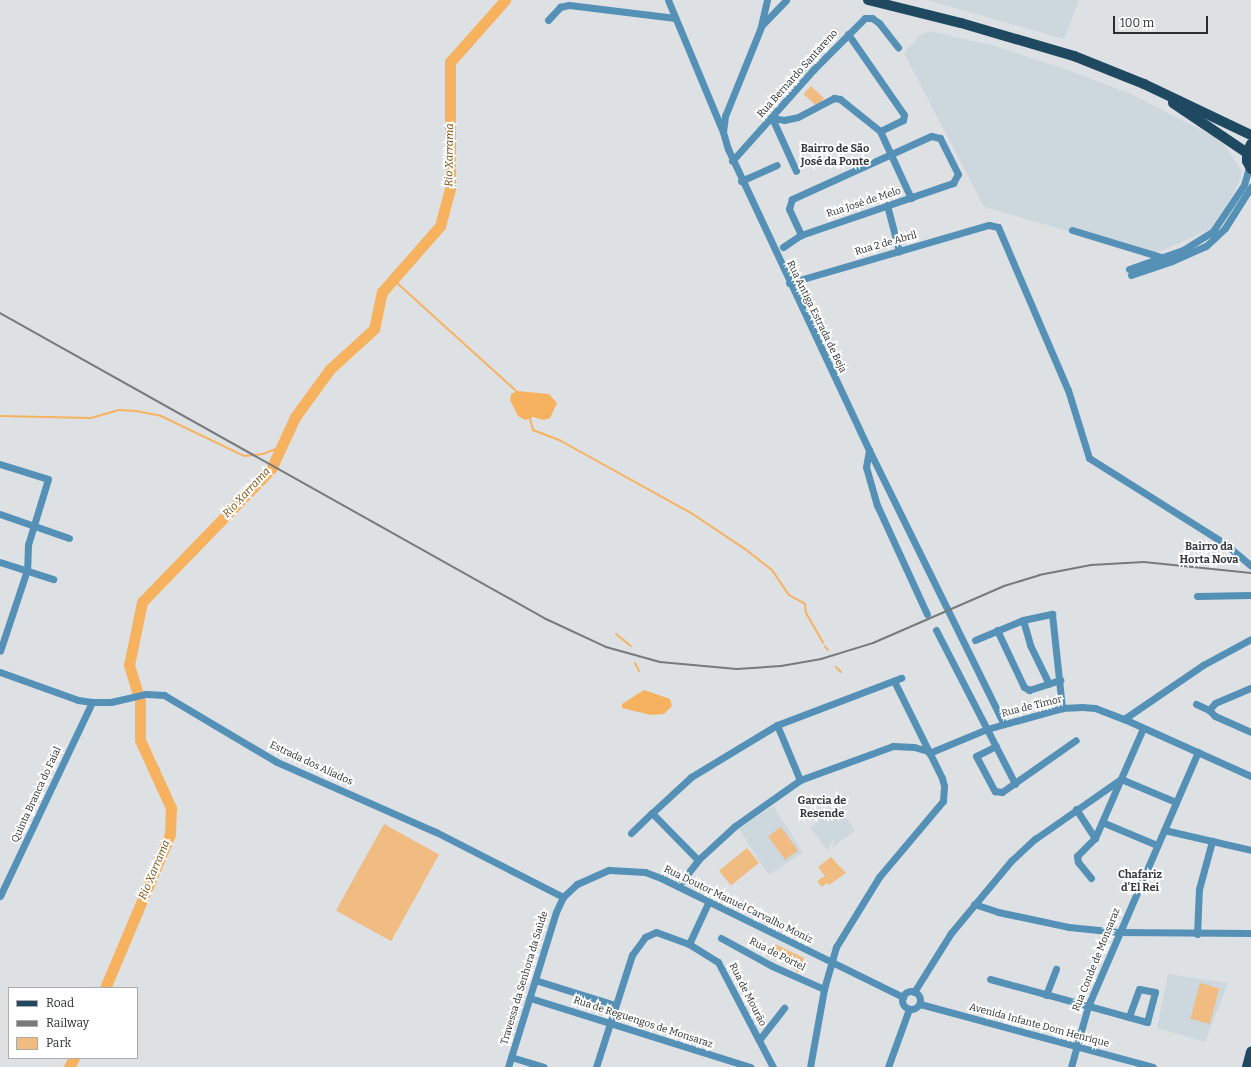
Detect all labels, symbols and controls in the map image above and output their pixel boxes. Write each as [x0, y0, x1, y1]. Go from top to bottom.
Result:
scale bar [1115, 8, 1210, 34]
text: 100 m [1120, 16, 1154, 30]
street label: Rua Bernardo Santareno [755, 28, 841, 120]
water label: Rio Xarrama [443, 123, 457, 187]
district label: Bairro de São José da Ponte [801, 143, 869, 169]
street label: Rua José de Melo [825, 185, 903, 221]
street label: Rua 2 de Abril [854, 229, 918, 259]
street label: Rua Antiga Estrada de Beja [784, 259, 848, 375]
water label: Rio Xarrama [221, 465, 273, 521]
district label: Bairro da Horta Nova [1179, 541, 1239, 567]
street label: Rua de Timor [1001, 694, 1063, 720]
street label: Estrada dos Aliados [268, 739, 354, 789]
street label: Quinta Branca do Faial [10, 745, 64, 845]
district label: Garcia de Resende [798, 795, 846, 821]
water label: Rio Xarrama [137, 838, 173, 902]
street label: Rua Doutor Manuel Carvalho Moniz [662, 864, 814, 946]
district label: Chafariz d'El Rei [1118, 869, 1162, 895]
street label: Rua Conde de Monsaraz [1071, 906, 1123, 1014]
street label: Travessa da Senhora da Saúde [499, 910, 551, 1046]
street label: Rua de Portel [747, 936, 807, 974]
street label: Rua de Mourão [726, 961, 768, 1029]
legend [8, 987, 138, 1059]
street label: Rua de Reguengos de Monsaraz [572, 995, 714, 1051]
text: Road [46, 996, 74, 1010]
street label: Avenida Infante Dom Henrique [968, 1002, 1110, 1050]
text: Railway [46, 1016, 89, 1030]
text: Park [46, 1036, 71, 1050]

